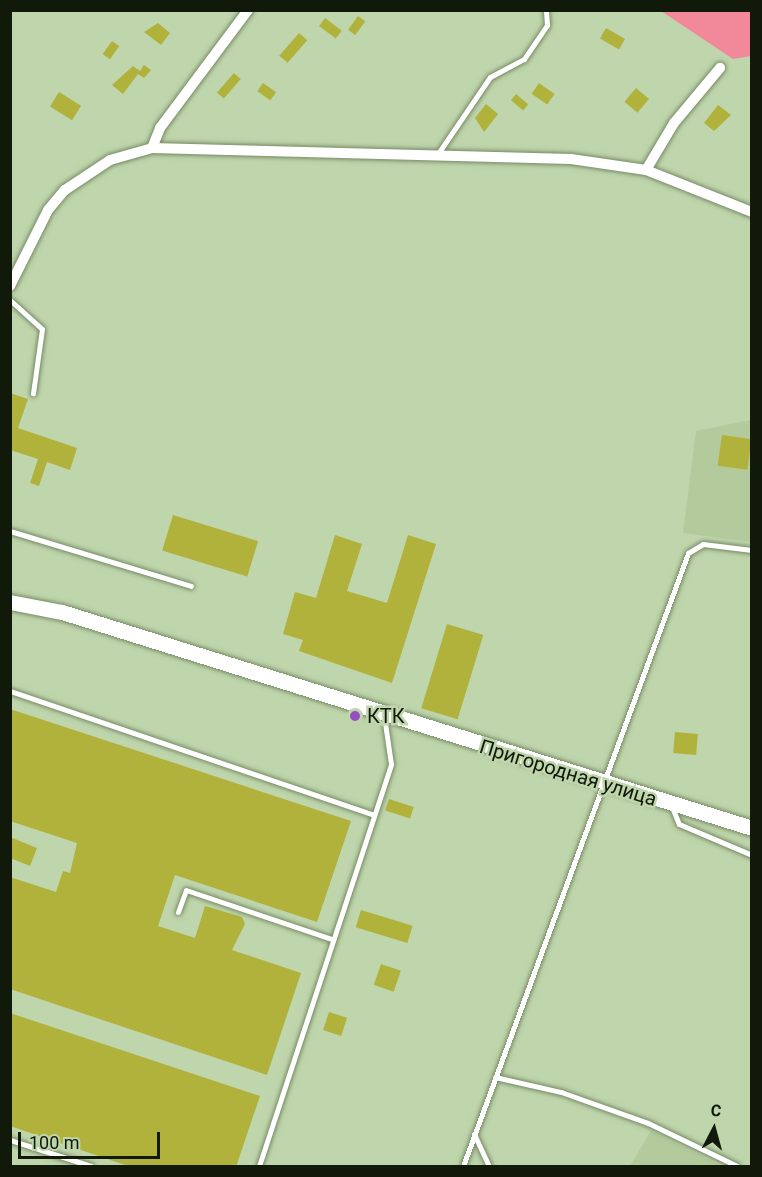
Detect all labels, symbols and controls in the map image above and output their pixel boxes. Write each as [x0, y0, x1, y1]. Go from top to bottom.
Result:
place label: КТК [367, 704, 405, 728]
marker: КТК [348, 709, 362, 723]
street label: Пригородная улица [477, 735, 659, 811]
north arrow [684, 1099, 744, 1159]
text: С [710, 1101, 722, 1121]
scale bar [21, 1120, 164, 1158]
text: 100 m [29, 1132, 80, 1153]

